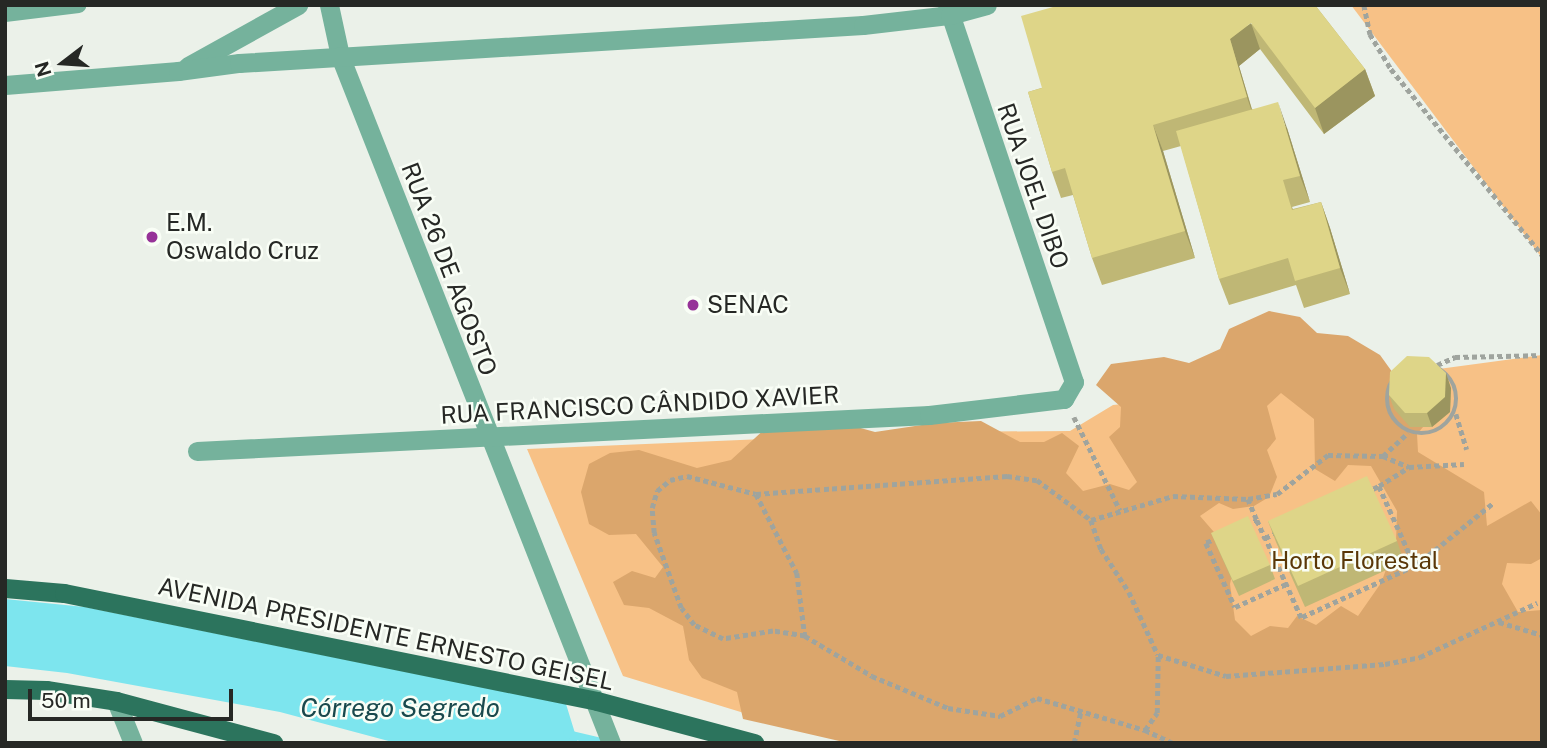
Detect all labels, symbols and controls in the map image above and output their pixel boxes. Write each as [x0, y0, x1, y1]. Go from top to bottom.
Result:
north arrow [28, 28, 98, 98]
text: N [30, 59, 56, 79]
street label: RUA JOEL DIBO [991, 99, 1075, 273]
street label: RUA 26 DE AGOSTO [395, 158, 503, 380]
place label: E.M. Oswaldo Cruz [166, 209, 319, 265]
marker: E.M. Oswaldo Cruz [144, 229, 160, 245]
place label: SENAC [707, 291, 789, 319]
marker: SENAC [685, 297, 701, 313]
street label: RUA FRANCISCO CÂNDIDO XAVIER [440, 380, 840, 430]
park label: Horto Florestal [1271, 547, 1439, 575]
street label: AVENIDA PRESIDENTE ERNESTO GEISEL [156, 572, 616, 696]
scale bar [32, 674, 236, 718]
text: 50 m [41, 688, 91, 713]
water label: Córrego Segredo [300, 692, 500, 724]

